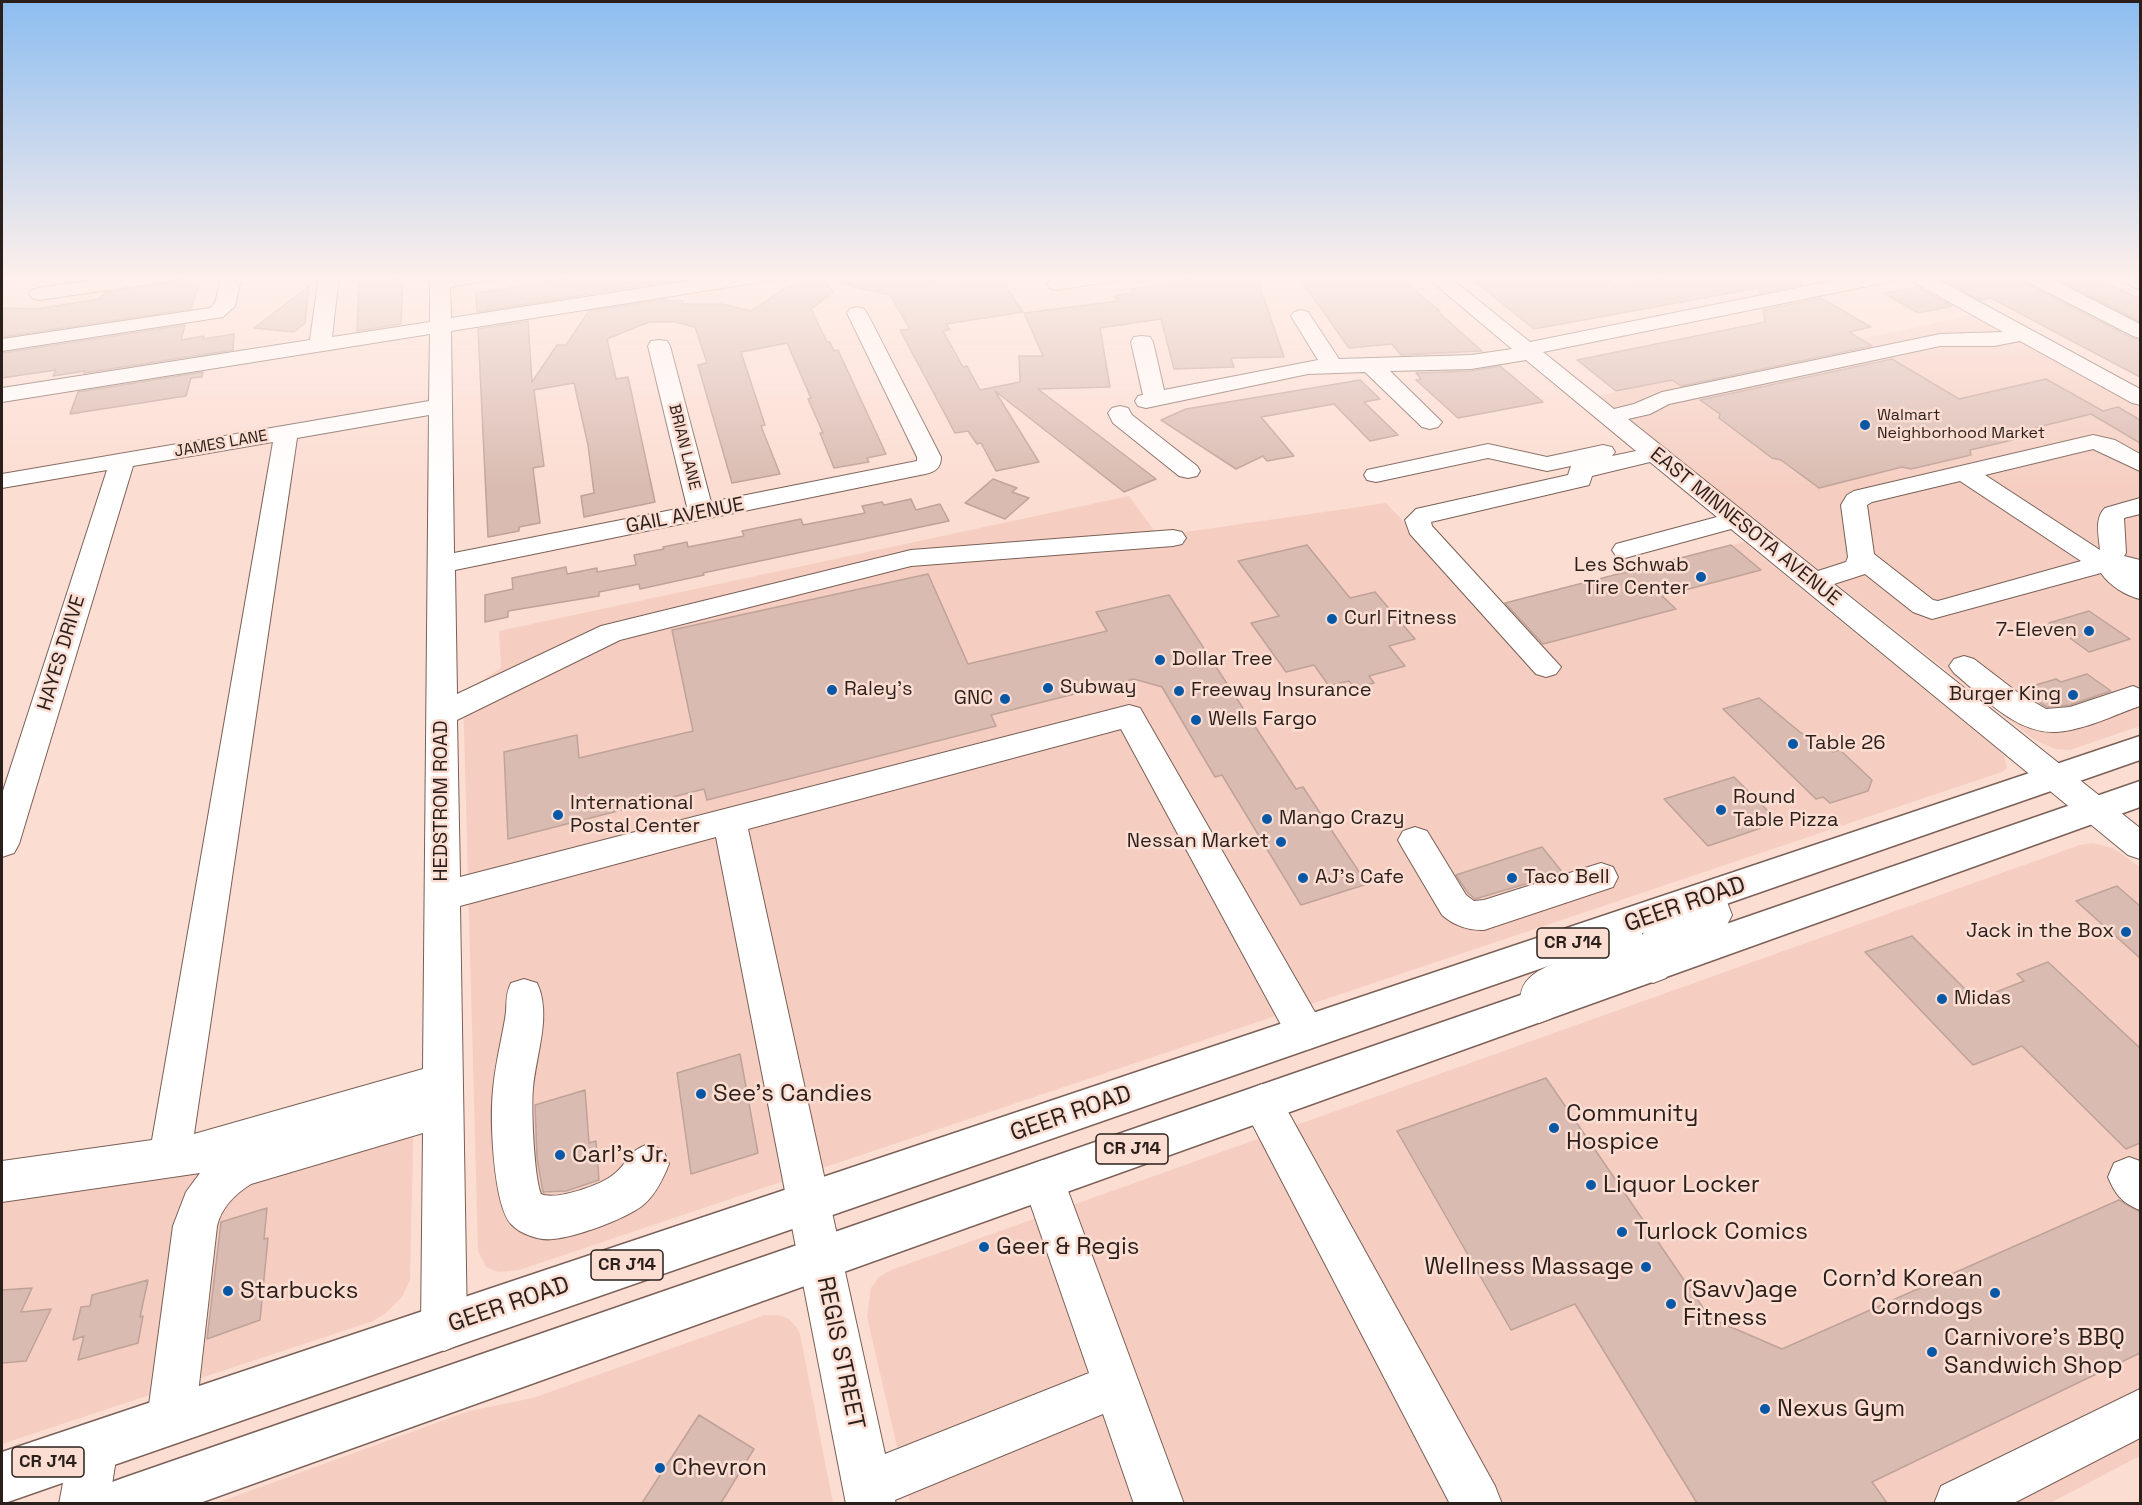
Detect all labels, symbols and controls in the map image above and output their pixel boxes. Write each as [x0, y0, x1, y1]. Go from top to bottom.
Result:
street label: BRIAN LANE [664, 402, 704, 492]
place label: Walmart Neighborhood Market [1877, 406, 2045, 444]
marker: Walmart Neighborhood Market [1858, 418, 1872, 432]
street label: JAMES LANE [173, 426, 269, 462]
street label: EAST MINNESOTA AVENUE [1645, 443, 1845, 611]
street label: GAIL AVENUE [624, 493, 746, 539]
place label: Les Schwab Tire Center [1574, 554, 1689, 601]
marker: Les Schwab Tire Center [1694, 570, 1708, 584]
street label: HAYES DRIVE [33, 592, 91, 714]
place label: Curl Fitness [1344, 607, 1457, 631]
marker: Curl Fitness [1325, 612, 1339, 626]
place label: 7-Eleven [1996, 619, 2077, 643]
marker: 7-Eleven [2082, 624, 2096, 638]
place label: Dollar Tree [1172, 648, 1273, 672]
marker: Dollar Tree [1153, 653, 1167, 667]
place label: Subway [1060, 676, 1137, 700]
place label: Raley's [844, 678, 913, 702]
place label: Freeway Insurance [1191, 679, 1372, 703]
marker: Subway [1041, 681, 1055, 695]
marker: Raley's [825, 683, 839, 697]
place label: Burger King [1949, 683, 2061, 707]
marker: Freeway Insurance [1172, 684, 1186, 698]
place label: GNC [954, 687, 993, 711]
marker: Burger King [2066, 688, 2080, 702]
marker: GNC [998, 692, 1012, 706]
place label: Wells Fargo [1208, 708, 1317, 732]
marker: Wells Fargo [1189, 713, 1203, 727]
street label: HEDSTROM ROAD [430, 720, 454, 882]
place label: Table 26 [1805, 732, 1886, 756]
marker: Table 26 [1786, 737, 1800, 751]
place label: Round Table Pizza [1733, 786, 1838, 833]
place label: International Postal Center [570, 792, 700, 839]
marker: Round Table Pizza [1714, 803, 1728, 817]
place label: Mango Crazy [1279, 807, 1405, 831]
marker: International Postal Center [551, 808, 565, 822]
marker: Mango Crazy [1260, 812, 1274, 826]
place label: Nessan Market [1127, 830, 1269, 854]
marker: Nessan Market [1274, 835, 1288, 849]
place label: AJ's Cafe [1315, 866, 1404, 890]
place label: Taco Bell [1524, 866, 1610, 890]
marker: AJ's Cafe [1296, 871, 1310, 885]
marker: Taco Bell [1505, 871, 1519, 885]
street label: GEER ROAD [1621, 871, 1749, 939]
place label: Jack in the Box [1966, 920, 2114, 944]
marker: Jack in the Box [2119, 925, 2133, 939]
road number: CR J14 [1537, 928, 1609, 958]
place label: Midas [1954, 987, 2011, 1011]
marker: Midas [1935, 992, 1949, 1006]
place label: See's Candies [713, 1080, 872, 1108]
street label: GEER ROAD [1007, 1080, 1135, 1148]
marker: See's Candies [694, 1087, 708, 1101]
place label: Community Hospice [1566, 1100, 1698, 1156]
marker: Community Hospice [1547, 1121, 1561, 1135]
road number: CR J14 [1096, 1134, 1168, 1164]
place label: Carl's Jr. [572, 1141, 668, 1169]
marker: Carl's Jr. [553, 1148, 567, 1162]
place label: Liquor Locker [1603, 1171, 1760, 1199]
marker: Liquor Locker [1584, 1178, 1598, 1192]
place label: Turlock Comics [1634, 1218, 1808, 1246]
marker: Turlock Comics [1615, 1225, 1629, 1239]
place label: Geer & Regis [996, 1233, 1139, 1261]
marker: Geer & Regis [977, 1240, 991, 1254]
road number: CR J14 [591, 1250, 663, 1280]
place label: Wellness Massage [1424, 1253, 1634, 1281]
marker: Wellness Massage [1639, 1260, 1653, 1274]
place label: Corn'd Korean Corndogs [1823, 1265, 1983, 1321]
street label: GEER ROAD [445, 1271, 573, 1339]
street label: REGIS STREET [810, 1274, 870, 1432]
place label: (Savv)age Fitness [1683, 1276, 1798, 1332]
place label: Starbucks [240, 1277, 358, 1305]
marker: Starbucks [221, 1284, 235, 1298]
marker: Corn'd Korean Corndogs [1988, 1286, 2002, 1300]
marker: (Savv)age Fitness [1664, 1297, 1678, 1311]
place label: Carnivore's BBQ Sandwich Shop [1944, 1324, 2125, 1380]
marker: Carnivore's BBQ Sandwich Shop [1925, 1345, 1939, 1359]
place label: Nexus Gym [1777, 1395, 1905, 1423]
marker: Nexus Gym [1758, 1402, 1772, 1416]
road number: CR J14 [12, 1447, 84, 1477]
place label: Chevron [672, 1454, 767, 1482]
marker: Chevron [653, 1461, 667, 1475]

